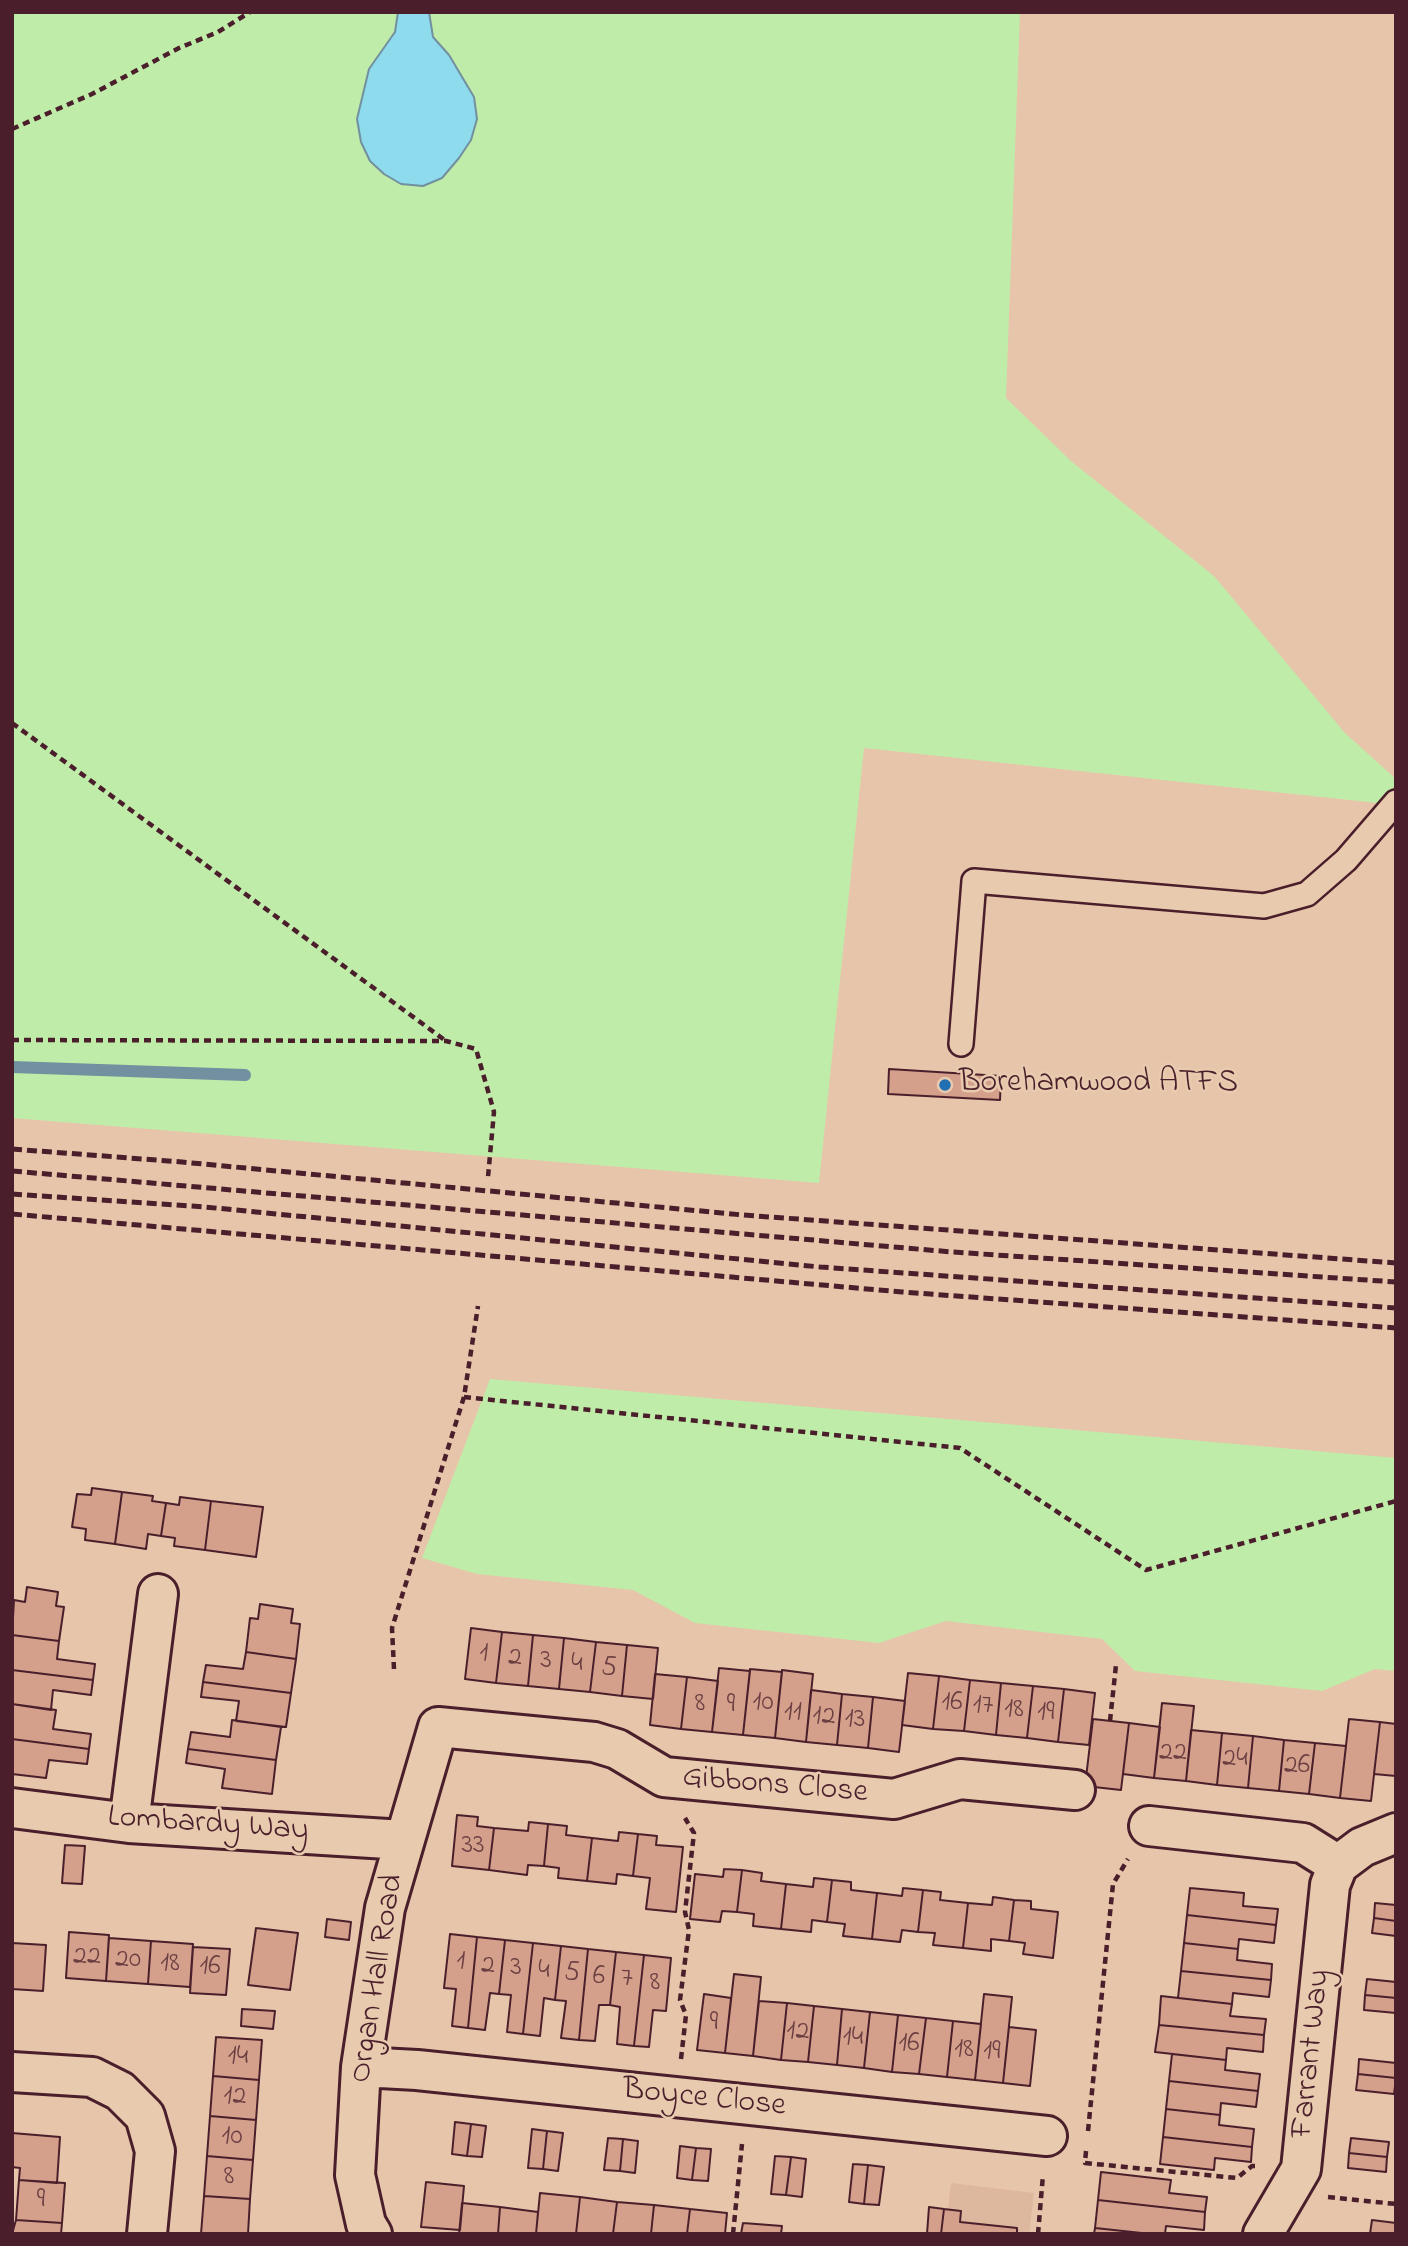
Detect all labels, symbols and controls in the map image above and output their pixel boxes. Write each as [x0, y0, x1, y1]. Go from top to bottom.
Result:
place label: Borehamwood ATFS [959, 1066, 1238, 1104]
marker: Borehamwood ATFS [937, 1077, 953, 1093]
house number: 1 [480, 1638, 488, 1672]
house number: 2 [508, 1642, 522, 1676]
house number: 3 [540, 1645, 552, 1679]
house number: 4 [571, 1648, 583, 1682]
house number: 5 [601, 1652, 617, 1686]
house number: 10 [753, 1687, 773, 1721]
house number: 16 [941, 1687, 963, 1721]
house number: 8 [695, 1688, 705, 1722]
house number: 9 [727, 1689, 735, 1723]
house number: 17 [973, 1690, 993, 1724]
house number: 18 [1004, 1694, 1024, 1728]
house number: 11 [784, 1697, 802, 1731]
house number: 19 [1037, 1697, 1055, 1731]
house number: 12 [813, 1701, 835, 1735]
house number: 13 [845, 1704, 865, 1738]
house number: 22 [1159, 1737, 1187, 1771]
house number: 24 [1222, 1743, 1248, 1777]
house number: 26 [1284, 1750, 1310, 1784]
street label: Gibbons Close [681, 1760, 869, 1814]
street label: Lombardy Way [106, 1800, 310, 1852]
house number: 33 [461, 1830, 485, 1864]
street label: Organ Hall Road [344, 1872, 414, 2086]
house number: 22 [73, 1941, 101, 1975]
house number: 20 [115, 1944, 141, 1978]
house number: 1 [457, 1946, 465, 1980]
house number: 18 [160, 1948, 180, 1982]
house number: 2 [481, 1950, 495, 1984]
house number: 16 [199, 1951, 221, 1985]
house number: 3 [510, 1952, 522, 1986]
house number: 4 [538, 1955, 550, 1989]
house number: 5 [564, 1957, 580, 1991]
house number: 6 [593, 1961, 605, 1995]
house number: 7 [621, 1963, 633, 1997]
house number: 8 [650, 1967, 660, 2001]
street label: Farrant Way [1285, 1968, 1341, 2140]
house number: 9 [710, 2007, 718, 2041]
house number: 12 [787, 2016, 809, 2050]
house number: 14 [843, 2022, 863, 2056]
house number: 16 [898, 2028, 920, 2062]
house number: 18 [954, 2034, 974, 2068]
house number: 19 [983, 2036, 1001, 2070]
house number: 14 [228, 2041, 248, 2075]
street label: Boyce Close [621, 2072, 787, 2128]
house number: 12 [224, 2081, 246, 2115]
house number: 10 [222, 2121, 242, 2155]
house number: 8 [224, 2161, 234, 2195]
house number: 9 [37, 2184, 45, 2218]

